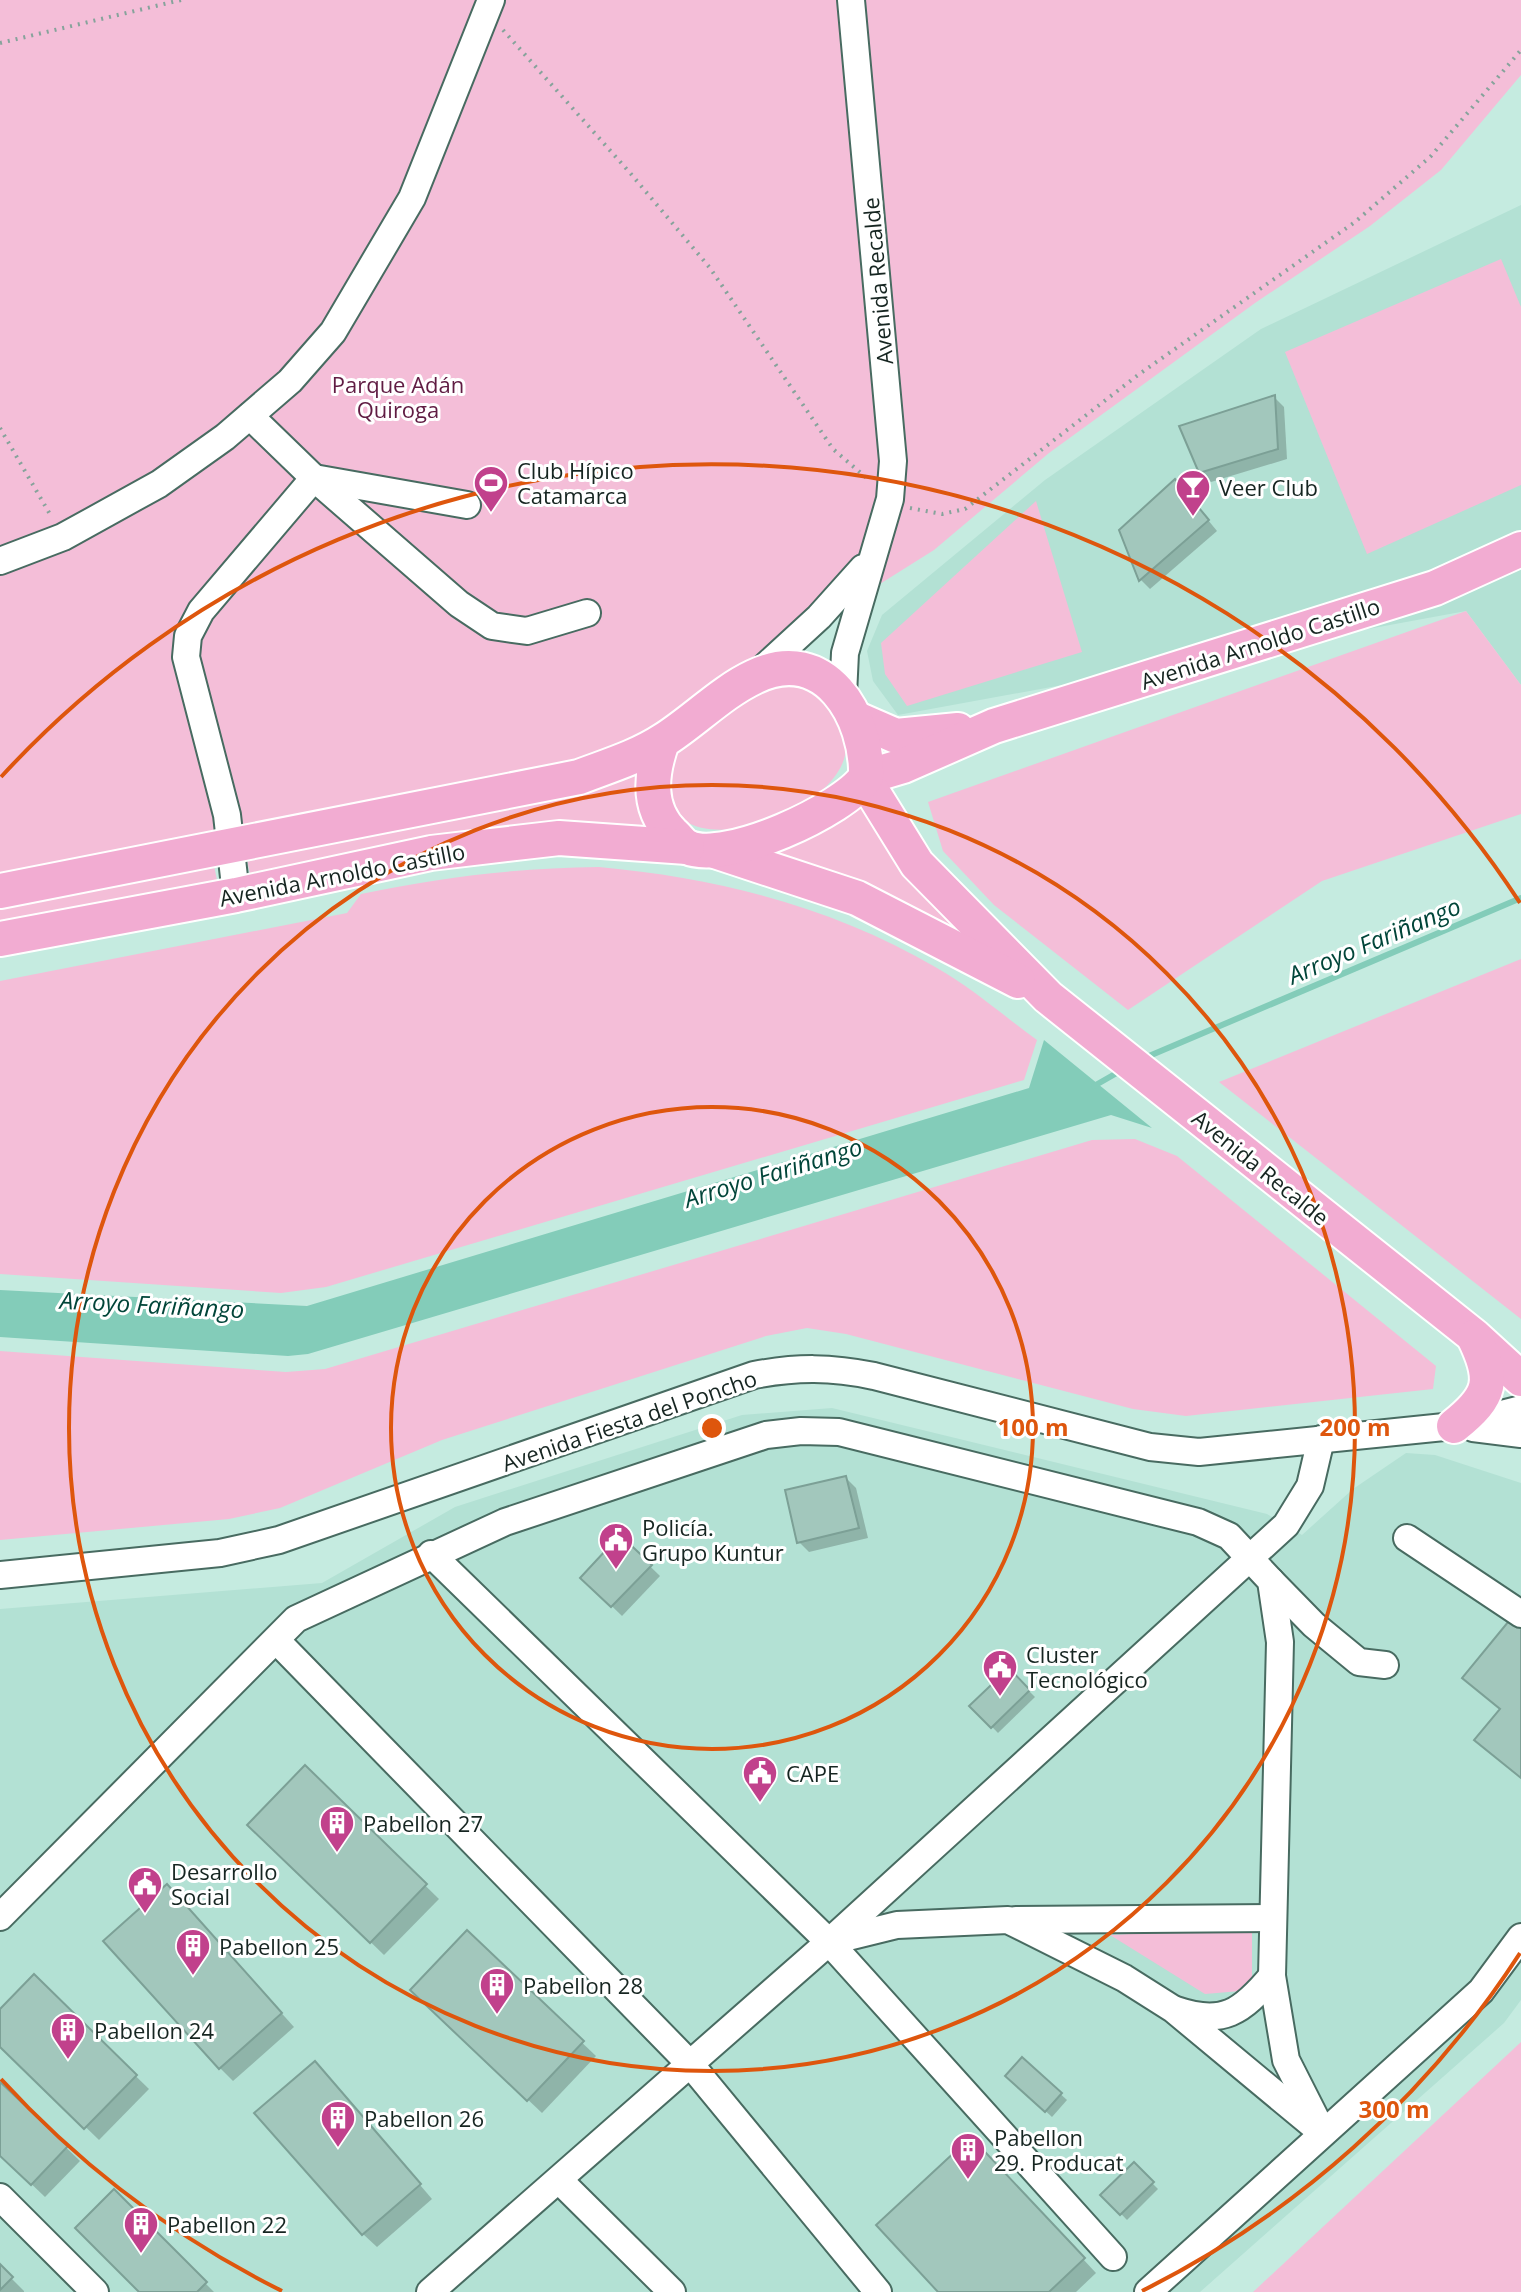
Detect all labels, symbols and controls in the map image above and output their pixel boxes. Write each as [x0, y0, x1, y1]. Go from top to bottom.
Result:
street label: Avenida Recalde [855, 196, 899, 366]
park label: Parque Adán Quiroga [332, 369, 464, 424]
place label: Club Hípico Catamarca [517, 455, 634, 510]
sports icon: Club Hípico Catamarca [472, 464, 510, 514]
bar icon: Veer Club [1174, 468, 1212, 518]
place label: Veer Club [1219, 472, 1318, 502]
street label: Avenida Arnoldo Castillo [1137, 590, 1383, 696]
street label: Avenida Arnoldo Castillo [217, 835, 467, 913]
water label: Arroyo Fariñango [1281, 889, 1465, 992]
street label: Avenida Recalde [1186, 1103, 1336, 1231]
water label: Arroyo Fariñango [678, 1129, 866, 1215]
water label: Arroyo Fariñango [57, 1283, 245, 1325]
street label: Avenida Fiesta del Poncho [498, 1362, 760, 1478]
text: 100 m [998, 1410, 1068, 1443]
text: 200 m [1320, 1410, 1390, 1443]
centre of rings [698, 1414, 726, 1442]
place label: Policía. Grupo Kuntur [642, 1512, 784, 1567]
public building icon: Policía. Grupo Kuntur [597, 1521, 635, 1571]
place label: Cluster Tecnológico [1026, 1639, 1148, 1694]
public building icon: Cluster Tecnológico [981, 1648, 1019, 1698]
public building icon: CAPE [741, 1754, 779, 1804]
place label: CAPE [786, 1758, 839, 1788]
building icon: Pabellon 27 [318, 1804, 356, 1854]
place label: Pabellon 27 [363, 1808, 483, 1838]
place label: Desarrollo Social [171, 1856, 278, 1911]
public building icon: Desarrollo Social [126, 1865, 164, 1915]
building icon: Pabellon 25 [174, 1927, 212, 1977]
place label: Pabellon 25 [219, 1931, 339, 1961]
building icon: Pabellon 28 [478, 1966, 516, 2016]
place label: Pabellon 28 [523, 1970, 643, 2000]
building icon: Pabellon 24 [49, 2011, 87, 2061]
place label: Pabellon 24 [94, 2015, 214, 2045]
text: 300 m [1359, 2092, 1429, 2125]
building icon: Pabellon 26 [319, 2099, 357, 2149]
place label: Pabellon 26 [364, 2103, 484, 2133]
place label: Pabellon 29. Producat [994, 2122, 1124, 2177]
building icon: Pabellon 29. Producat [949, 2131, 987, 2181]
building icon: Pabellon 22 [122, 2205, 160, 2255]
place label: Pabellon 22 [167, 2209, 287, 2239]

